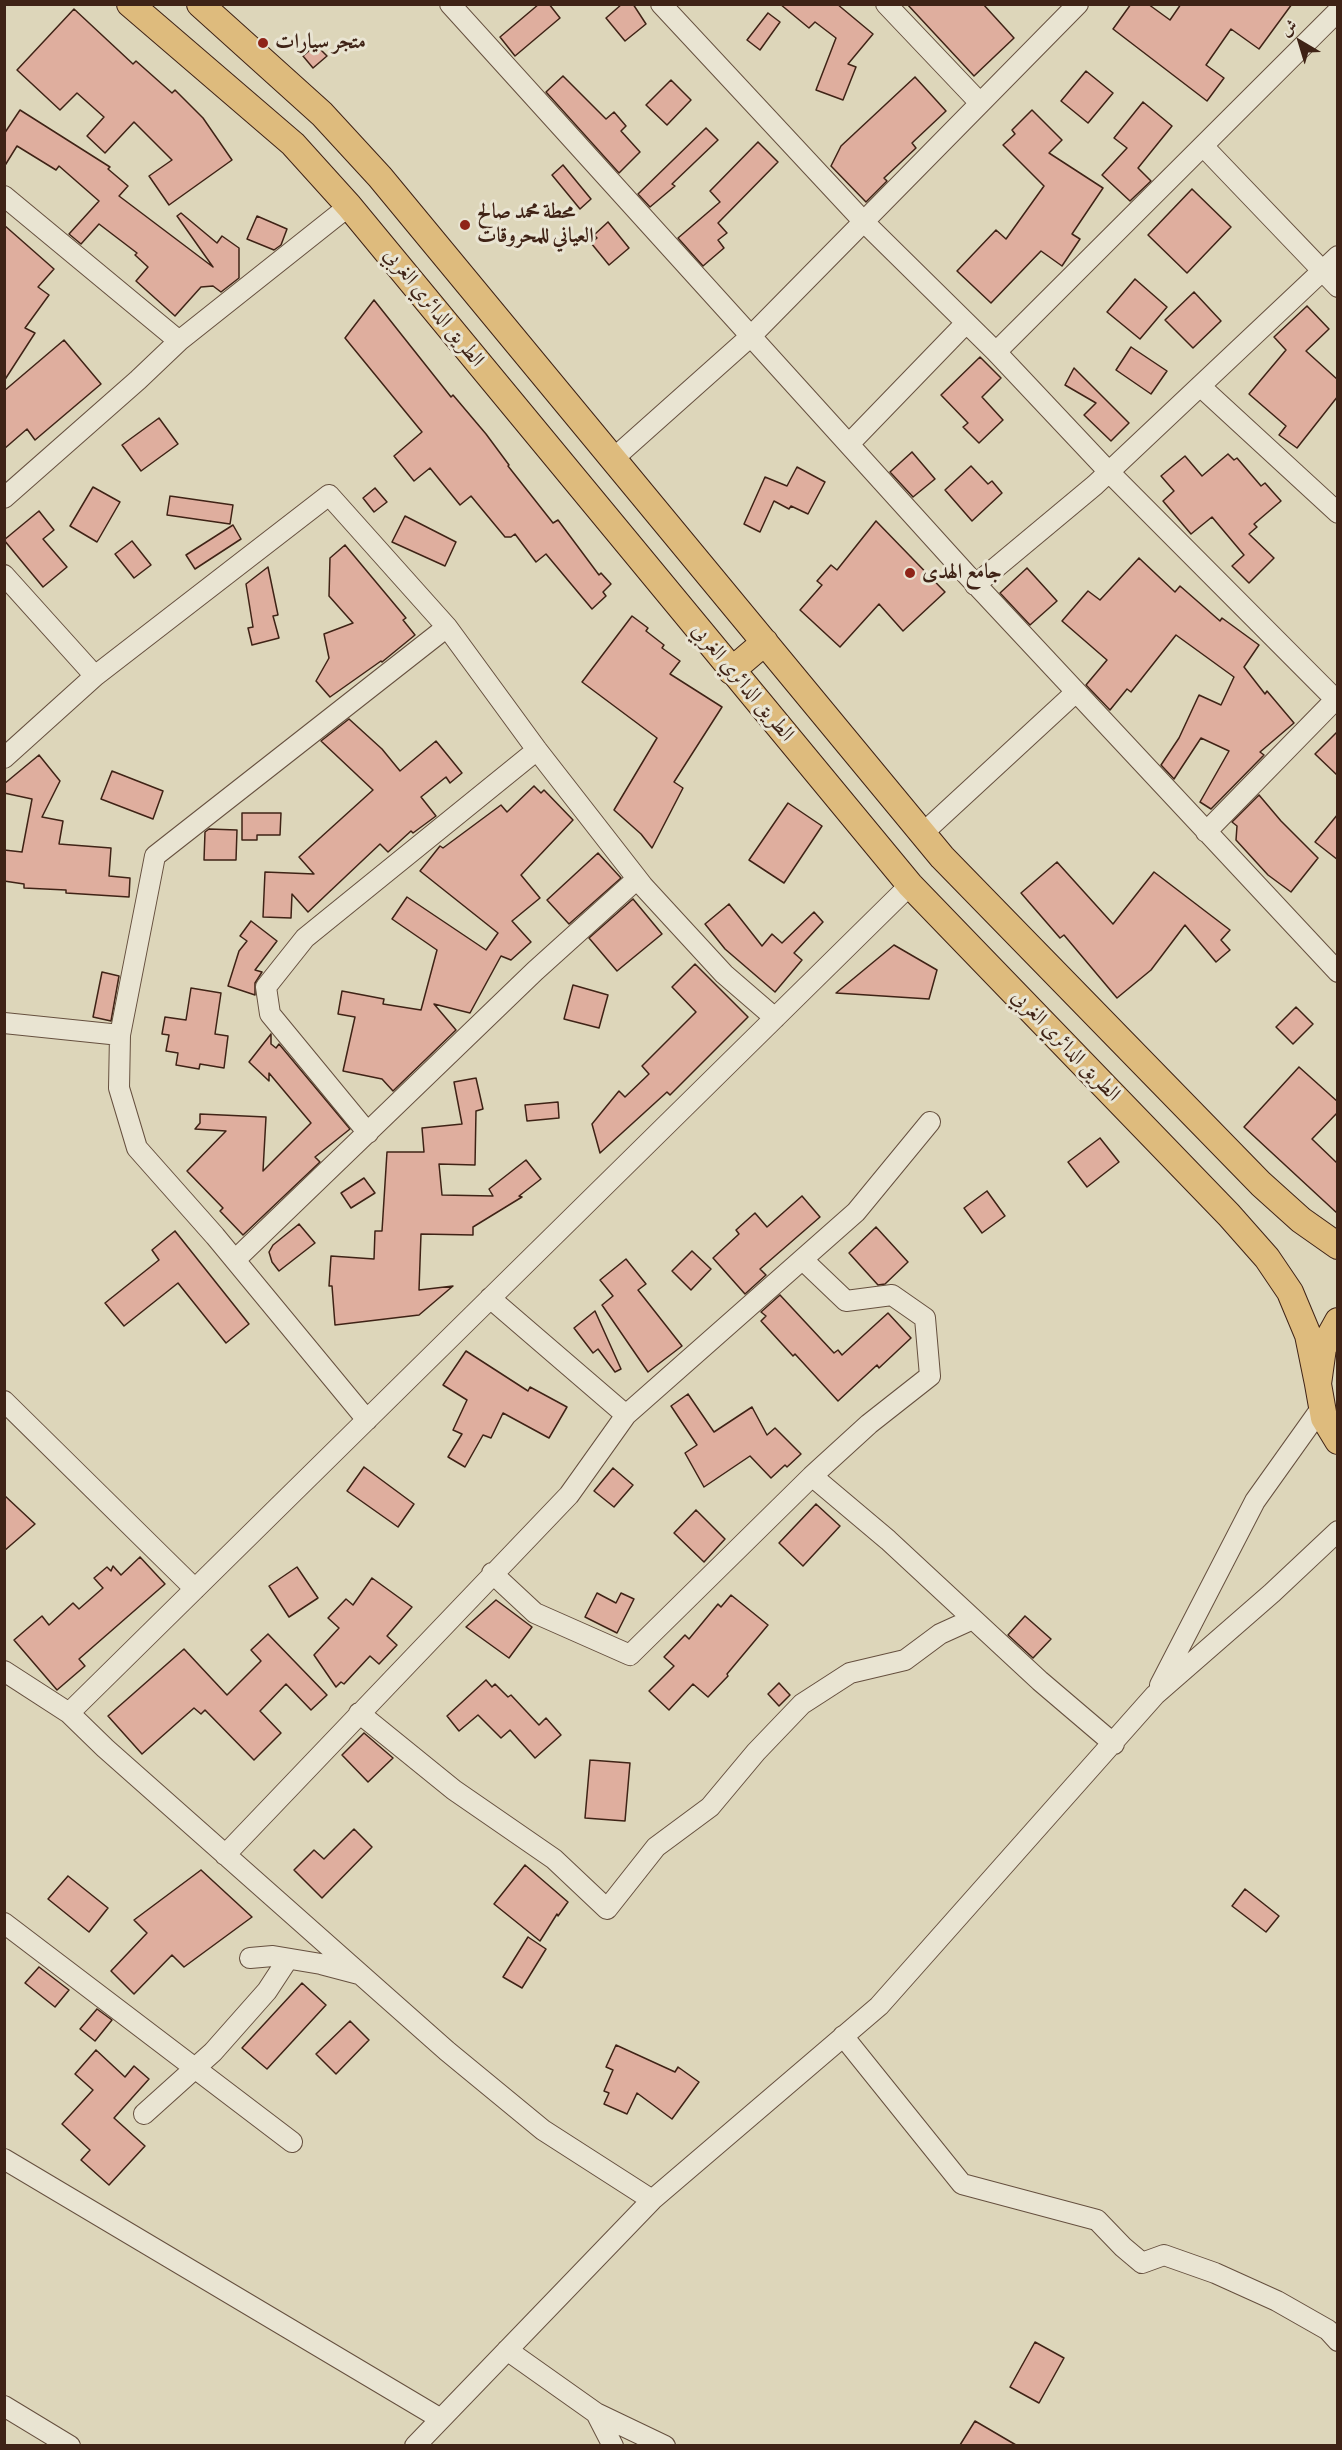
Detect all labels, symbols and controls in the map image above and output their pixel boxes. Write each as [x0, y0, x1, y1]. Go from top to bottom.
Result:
north arrow [1270, 12, 1330, 72]
text: ش [1277, 15, 1301, 41]
place label: متجر سيارات [275, 30, 366, 56]
marker: متجر سيارات [256, 36, 270, 50]
place label: محطة محمد صالح العياني للمحروقات [477, 200, 594, 250]
marker: محطة محمد صالح العياني للمحروقات [458, 218, 472, 232]
street label: الطريق الدائري الغربي [377, 243, 489, 373]
place label: جامع الهدى [922, 560, 1002, 586]
marker: جامع الهدى [903, 566, 917, 580]
street label: الطريق الدائري الغربي [685, 619, 799, 747]
street label: الطريق الدائري الغربي [1005, 985, 1125, 1107]

